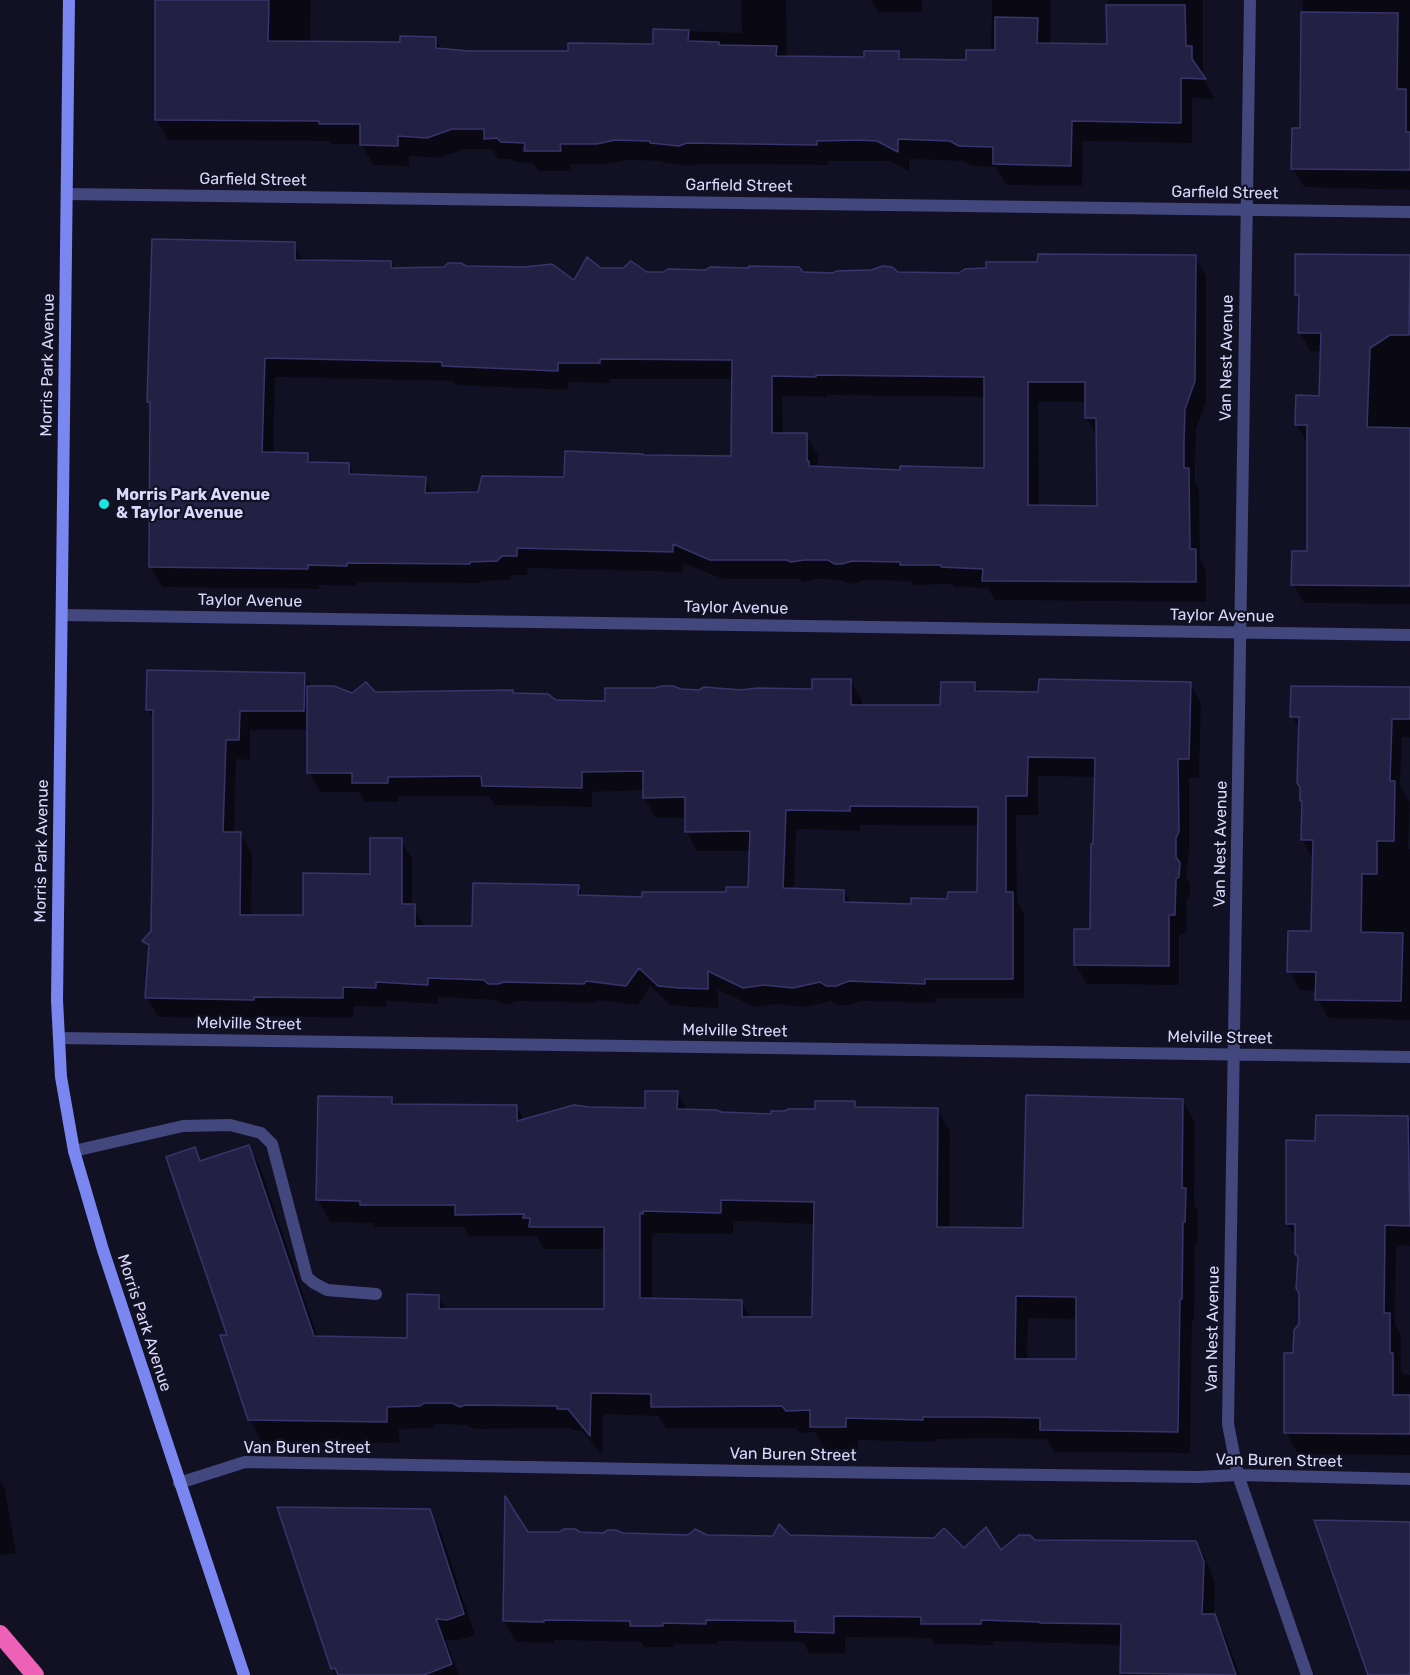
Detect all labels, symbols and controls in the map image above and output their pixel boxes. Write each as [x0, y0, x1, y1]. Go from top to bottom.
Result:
street label: Garfield Street [199, 169, 307, 191]
street label: Garfield Street [685, 175, 793, 197]
street label: Garfield Street [1171, 182, 1279, 204]
street label: Morris Park Avenue [37, 293, 59, 437]
street label: Van Nest Avenue [1216, 295, 1238, 421]
place label: Morris Park Avenue & Taylor Avenue [116, 485, 270, 523]
marker: Morris Park Avenue & Taylor Avenue [97, 497, 111, 511]
street label: Taylor Avenue [198, 590, 302, 612]
street label: Taylor Avenue [684, 597, 788, 619]
street label: Taylor Avenue [1170, 605, 1274, 627]
street label: Morris Park Avenue [31, 779, 53, 923]
street label: Van Nest Avenue [1210, 781, 1232, 907]
street label: Melville Street [196, 1013, 302, 1035]
street label: Melville Street [682, 1020, 788, 1042]
street label: Melville Street [1167, 1027, 1273, 1049]
street label: Morris Park Avenue [113, 1252, 175, 1394]
street label: Van Nest Avenue [1202, 1266, 1224, 1392]
street label: Van Buren Street [243, 1438, 371, 1458]
street label: Van Buren Street [729, 1444, 857, 1466]
street label: Van Buren Street [1215, 1450, 1343, 1472]

